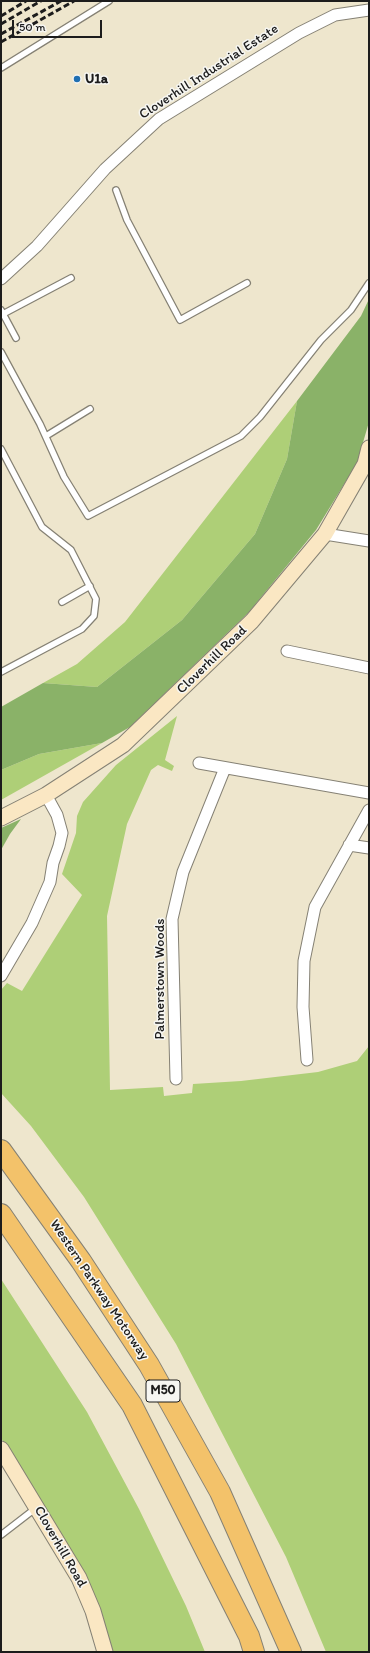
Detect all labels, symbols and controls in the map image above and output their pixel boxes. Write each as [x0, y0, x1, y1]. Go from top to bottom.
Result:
scale bar [14, 12, 104, 38]
text: 50 m [19, 20, 45, 34]
street label: Cloverhill Industrial Estate [136, 21, 282, 123]
place label: U1a [85, 71, 108, 87]
marker: U1a [72, 74, 82, 84]
street label: Cloverhill Road [173, 622, 251, 698]
street label: Palmerstown Woods [152, 918, 168, 1040]
street label: Western Parkway Motorway [46, 1217, 152, 1363]
road number: M50 [146, 1380, 180, 1402]
street label: Cloverhill Road [30, 1503, 90, 1591]

